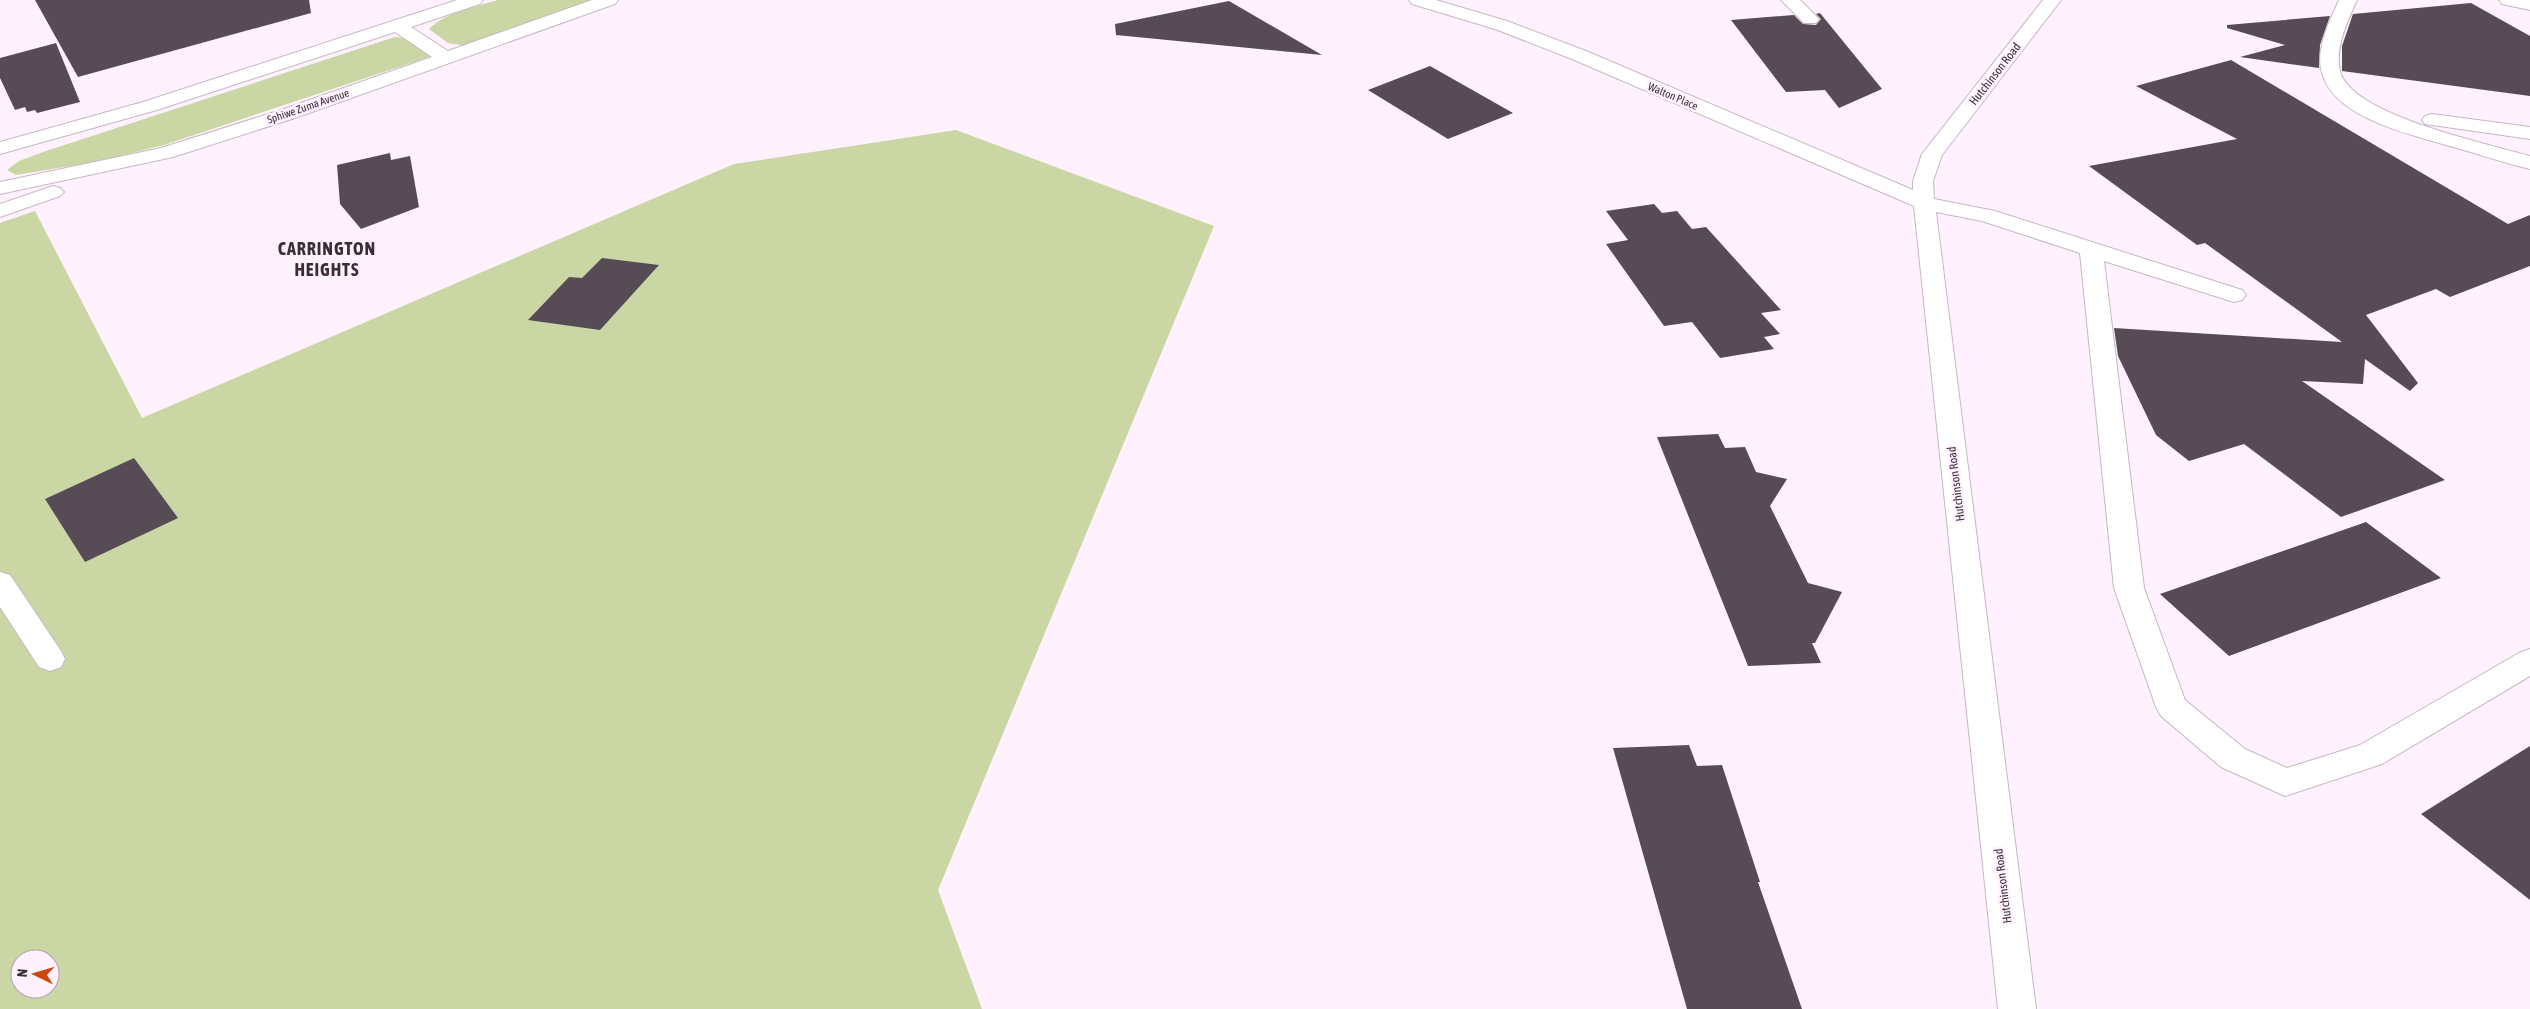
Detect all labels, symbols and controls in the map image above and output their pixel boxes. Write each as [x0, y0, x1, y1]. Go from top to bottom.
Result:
street label: Hutchinson Road [1966, 40, 2024, 108]
street label: Walton Place [1646, 80, 1700, 112]
street label: Sphiwe Zuma Avenue [265, 86, 351, 126]
district label: CARRINGTON HEIGHTS [278, 238, 376, 280]
street label: Hutchinson Road [1944, 446, 1968, 522]
street label: Hutchinson Road [1991, 848, 2015, 924]
north arrow [10, 949, 60, 999]
text: N [14, 968, 30, 978]

